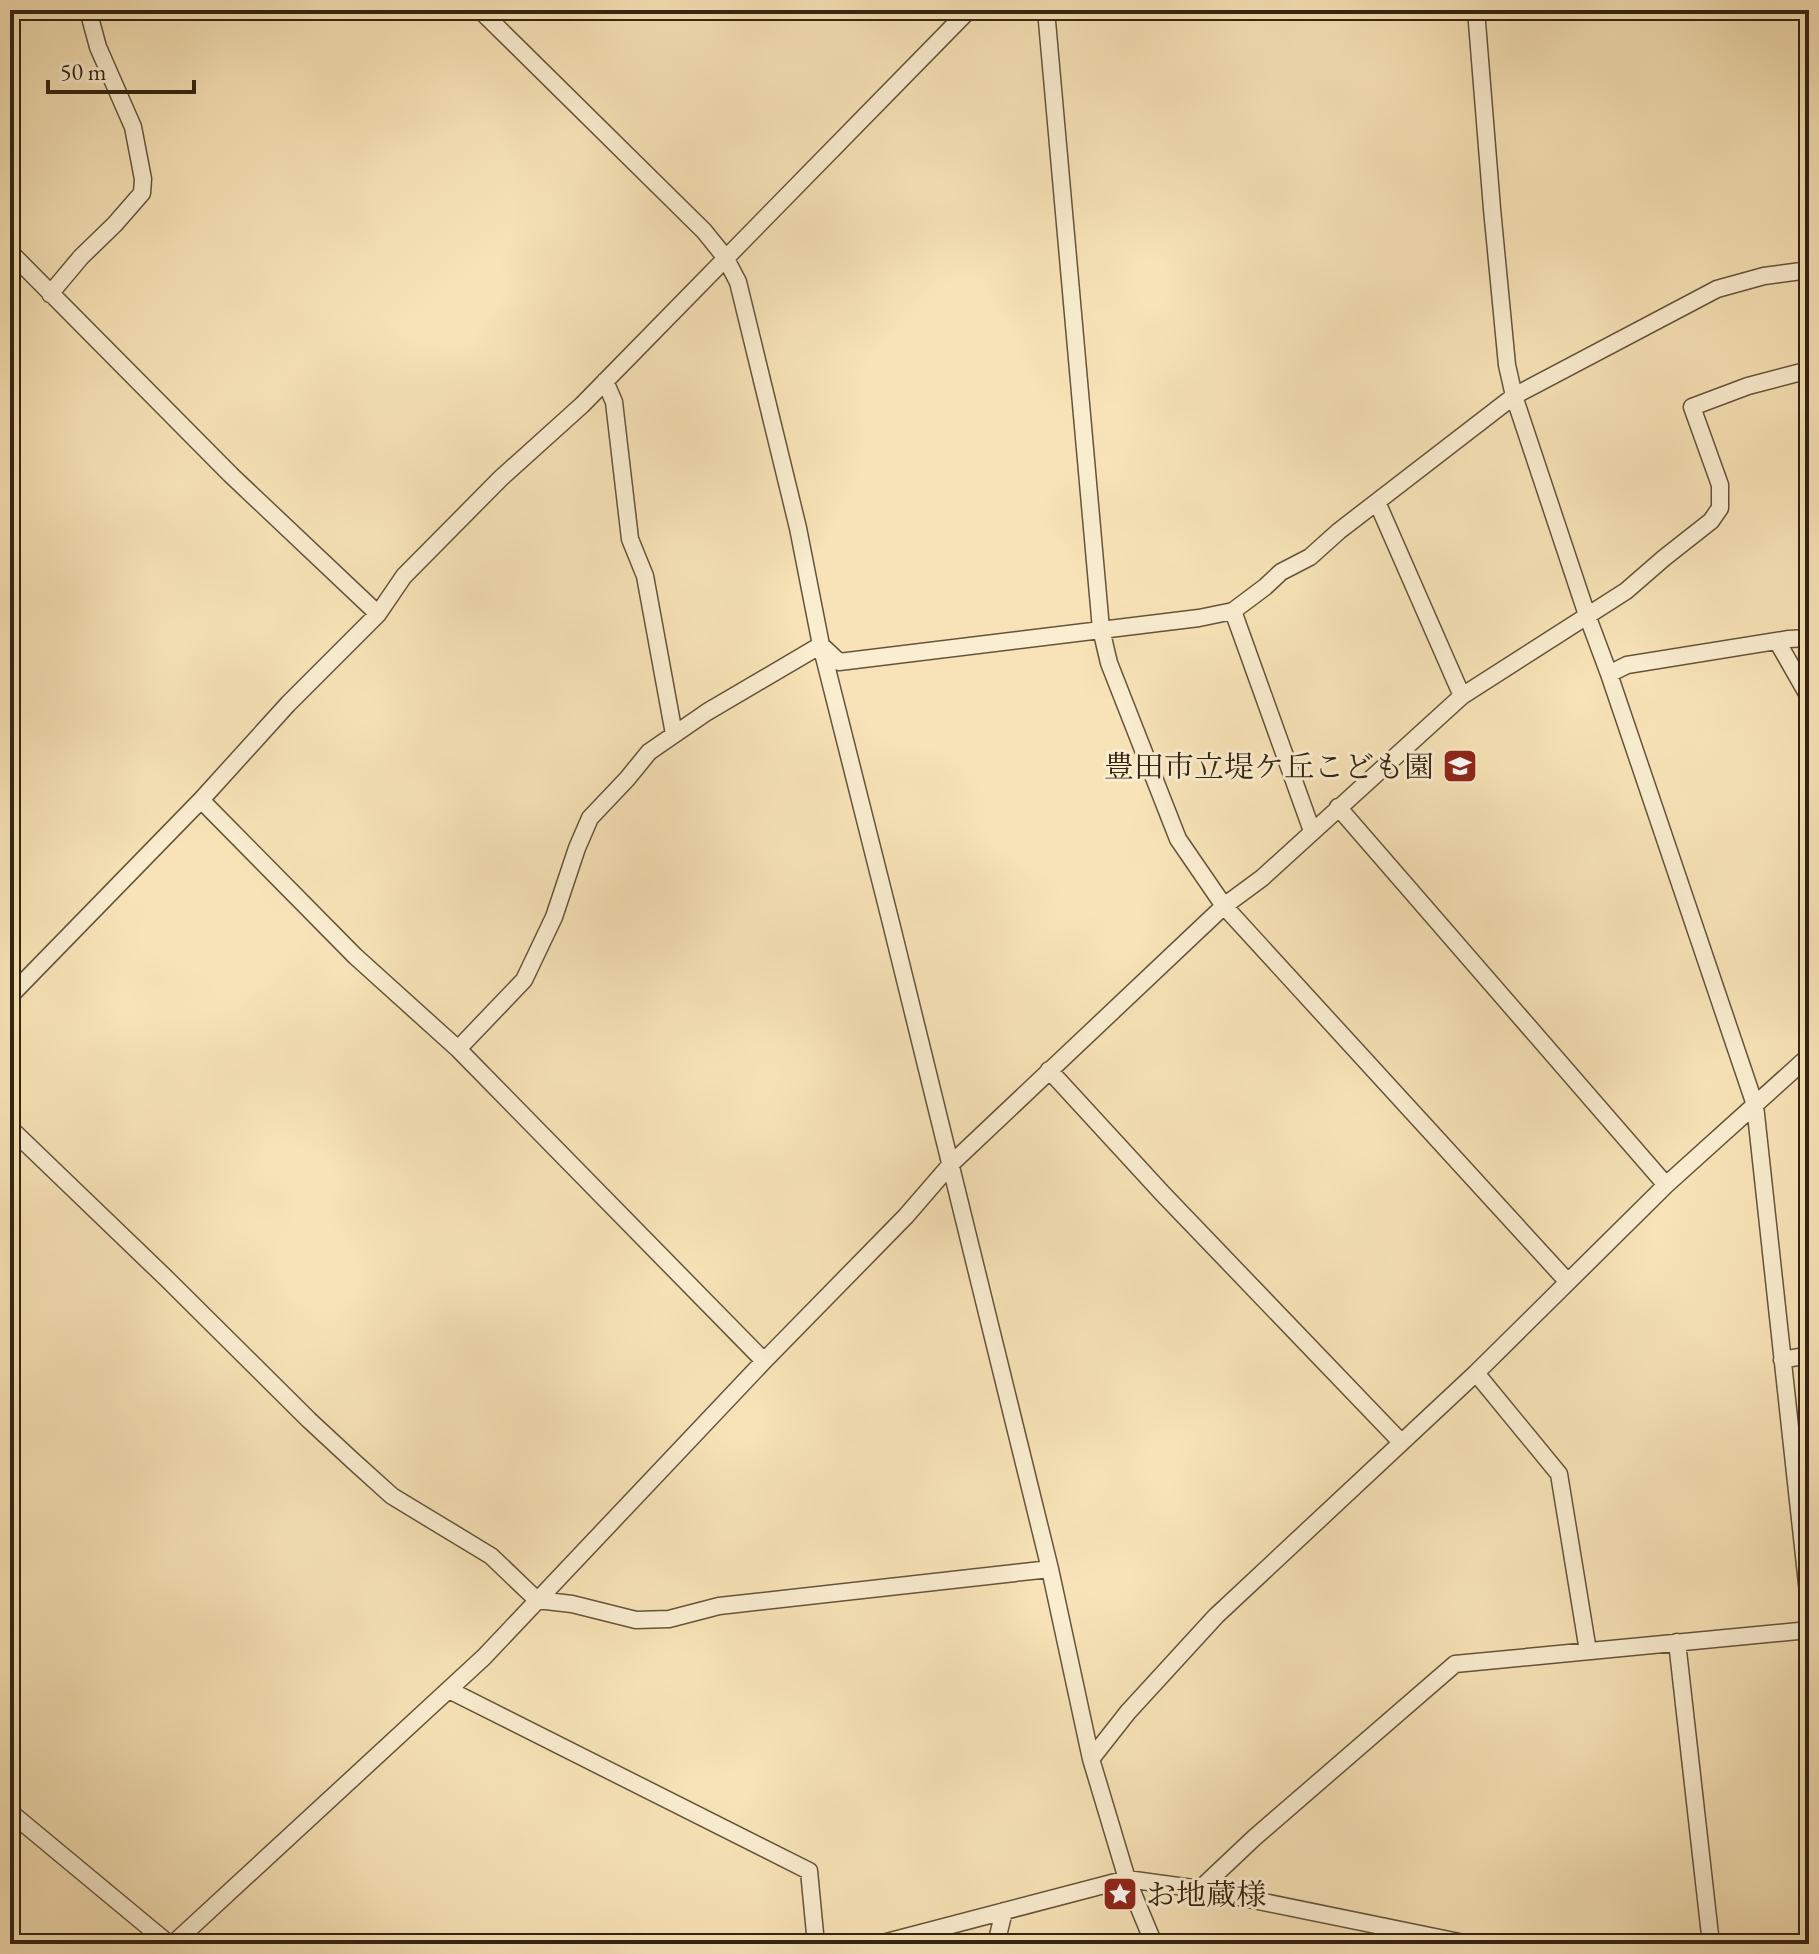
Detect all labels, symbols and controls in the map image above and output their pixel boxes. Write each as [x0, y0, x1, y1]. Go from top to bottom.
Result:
scale bar [48, 44, 194, 94]
text: 50 m [60, 56, 107, 87]
place label: 豊田市立堤ケ丘こども園 [1104, 747, 1434, 786]
school or university icon: 豊田市立堤ケ丘こども園 [1441, 747, 1479, 785]
place icon: お地蔵様 [1101, 1875, 1139, 1913]
place label: お地蔵様 [1146, 1875, 1266, 1914]

